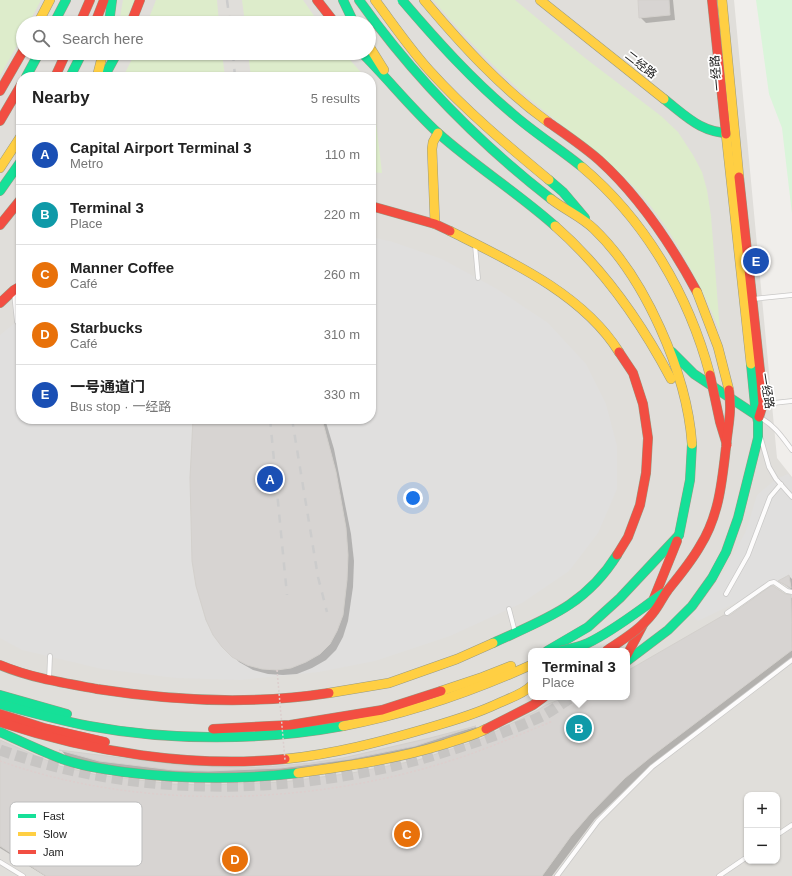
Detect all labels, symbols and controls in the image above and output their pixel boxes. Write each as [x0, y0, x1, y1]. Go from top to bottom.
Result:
search box [16, 16, 376, 60]
icon: search [30, 27, 52, 49]
text: Search here [62, 30, 144, 47]
street label: 二经路 [623, 48, 659, 82]
street label: 一经路 [707, 54, 725, 92]
text: Nearby [32, 88, 90, 107]
text: 5 results [311, 91, 360, 106]
text: Capital Airport Terminal 3 [70, 139, 252, 156]
text: A [40, 147, 50, 162]
text: 110 m [325, 147, 360, 162]
text: Metro [70, 156, 103, 171]
text: Terminal 3 [70, 199, 144, 216]
text: B [40, 207, 50, 222]
text: 220 m [324, 207, 360, 222]
text: Place [70, 216, 103, 231]
pin: E [743, 246, 769, 276]
text: Manner Coffee [70, 259, 174, 276]
text: C [40, 267, 50, 282]
text: 260 m [324, 267, 360, 282]
text: Café [70, 276, 97, 291]
text: Starbucks [70, 319, 143, 336]
text: D [40, 327, 50, 342]
text: 310 m [324, 327, 360, 342]
text: Café [70, 336, 97, 351]
street label: 一经路 [757, 372, 777, 410]
text: 一号通道门 [70, 378, 145, 395]
text: E [41, 387, 49, 402]
text: 330 m [324, 387, 360, 402]
text: Bus stop · 一经路 [70, 399, 171, 414]
pin: A [257, 464, 283, 494]
your location [403, 488, 423, 508]
popup [528, 648, 630, 700]
text: Terminal 3 [542, 658, 616, 675]
text: Place [542, 675, 575, 690]
pin: B [566, 713, 592, 743]
map controls [744, 792, 780, 864]
button: + [744, 792, 780, 828]
legend [10, 802, 142, 866]
text: Fast [43, 810, 64, 822]
pin: C [394, 819, 420, 849]
text: Slow [43, 828, 67, 840]
button: − [744, 828, 780, 864]
pin: D [222, 844, 248, 874]
text: Jam [43, 846, 64, 858]

